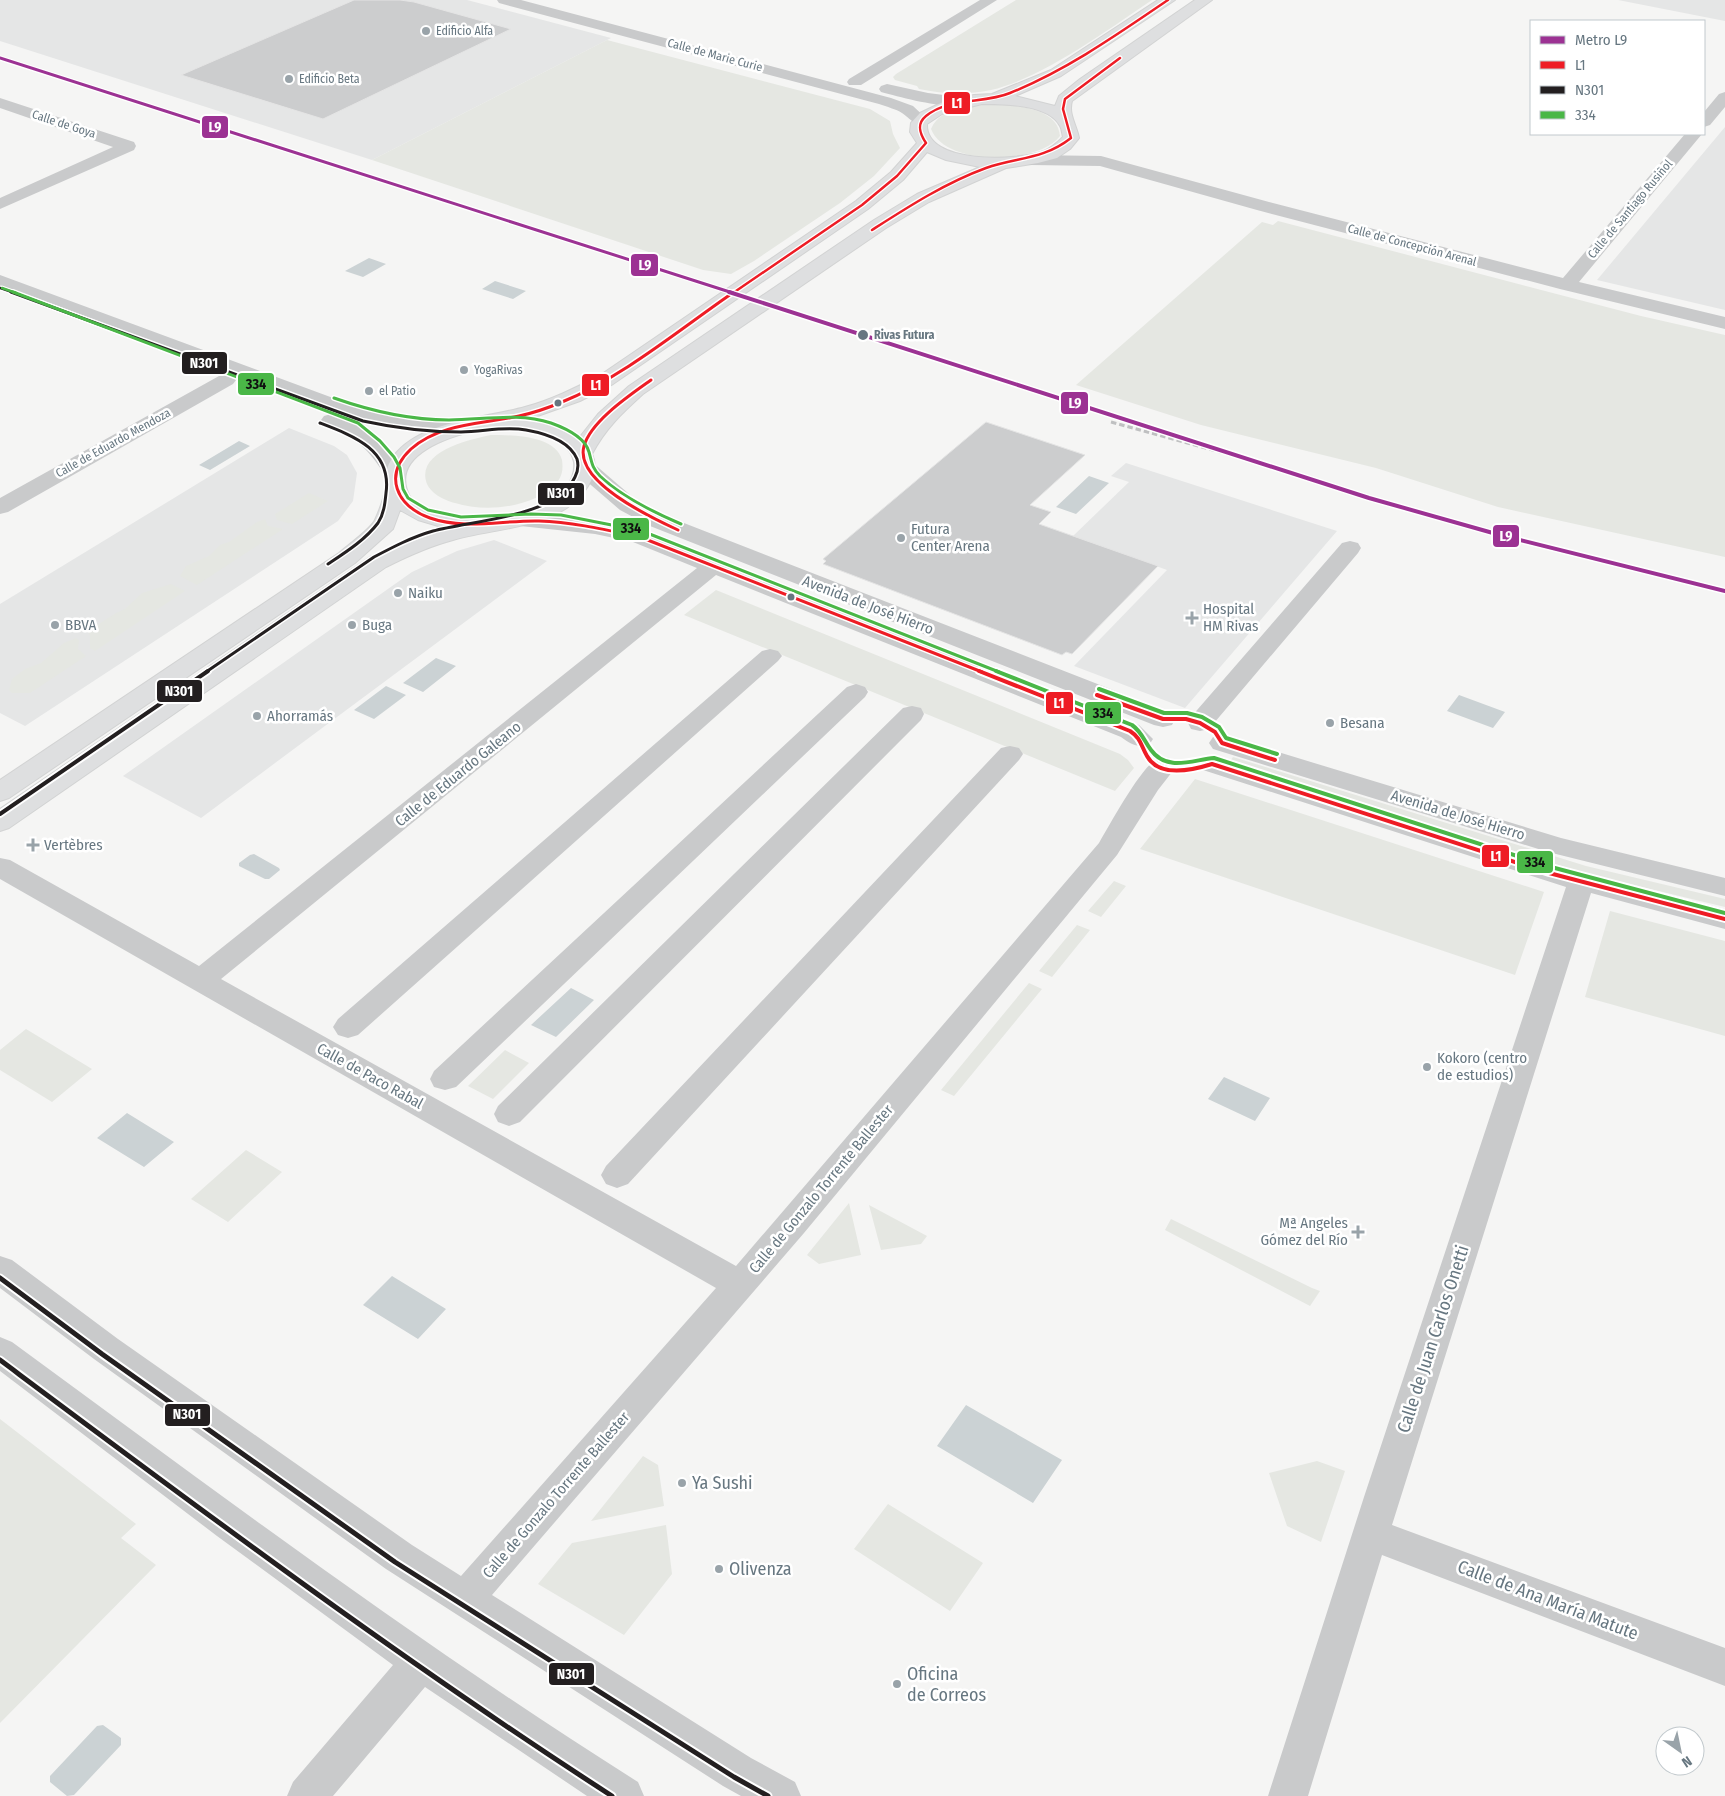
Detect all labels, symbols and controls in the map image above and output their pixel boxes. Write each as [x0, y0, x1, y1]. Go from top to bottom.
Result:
legend [1530, 20, 1705, 135]
place label: Edificio Alfa [436, 24, 493, 38]
marker: Edificio Alfa [420, 25, 432, 37]
text: Metro L9 [1575, 31, 1627, 49]
street label: Calle de Marie Curie [666, 36, 764, 74]
text: L1 [1575, 56, 1586, 74]
place label: Edificio Beta [299, 72, 360, 86]
marker: Edificio Beta [283, 73, 295, 85]
text: N301 [1575, 81, 1604, 99]
line badge: L1 [943, 91, 971, 115]
text: L1 [952, 95, 962, 112]
text: 334 [1575, 106, 1596, 124]
street label: Calle de Goya [30, 107, 98, 141]
line badge: L9 [201, 115, 229, 139]
text: L9 [209, 119, 221, 136]
street label: Calle de Santiago Rusiñol [1585, 157, 1675, 261]
street label: Calle de Concepción Arenal [1346, 221, 1478, 269]
line badge: L9 [630, 253, 659, 277]
text: L9 [639, 257, 651, 274]
marker: Rivas Futura [856, 328, 870, 342]
place label: Rivas Futura [874, 328, 935, 342]
line badge: N301 [181, 351, 228, 375]
text: N301 [190, 355, 218, 372]
place label: YogaRivas [474, 363, 523, 377]
marker: YogaRivas [458, 364, 470, 376]
line badge: 334 [237, 372, 275, 396]
line badge: L1 [581, 373, 610, 397]
text: 334 [245, 376, 266, 393]
text: L1 [591, 377, 601, 394]
place label: el Patio [379, 384, 416, 398]
marker: el Patio [363, 385, 375, 397]
line badge: L9 [1060, 391, 1089, 415]
text: L9 [1069, 395, 1081, 412]
unlabelled marker [553, 398, 563, 408]
street label: Calle de Eduardo Mendoza [53, 405, 173, 480]
line badge: N301 [537, 482, 585, 506]
text: N301 [547, 485, 575, 502]
line badge: 334 [612, 517, 650, 541]
text: 334 [620, 520, 641, 537]
place label: Futura Center Arena [911, 520, 990, 555]
line badge: L9 [1492, 524, 1520, 548]
text: L9 [1500, 528, 1512, 545]
marker: Futura Center Arena [895, 532, 907, 544]
street label: Avenida de José Hierro [800, 572, 936, 638]
place label: Naiku [408, 584, 443, 602]
marker: Naiku [392, 587, 404, 599]
unlabelled marker [786, 592, 796, 602]
place label: Hospital HM Rivas [1203, 600, 1258, 635]
marker: Hospital HM Rivas [1185, 611, 1199, 625]
place label: BBVA [65, 616, 97, 634]
place label: Buga [362, 616, 392, 634]
marker: BBVA [49, 619, 61, 631]
marker: Buga [346, 619, 358, 631]
line badge: N301 [156, 679, 203, 703]
text: N301 [165, 683, 193, 700]
line badge: L1 [1045, 691, 1074, 715]
text: L1 [1054, 695, 1064, 712]
line badge: 334 [1084, 701, 1122, 725]
text: 334 [1092, 705, 1113, 722]
place label: Ahorramás [267, 707, 333, 725]
marker: Ahorramás [251, 710, 263, 722]
place label: Besana [1340, 714, 1385, 732]
marker: Besana [1324, 717, 1336, 729]
street label: Calle de Eduardo Galeano [391, 718, 525, 830]
street label: Avenida de José Hierro [1389, 786, 1527, 844]
place label: Vertèbres [44, 836, 103, 854]
marker: Vertèbres [26, 838, 40, 852]
line badge: L1 [1481, 844, 1510, 868]
text: L1 [1491, 848, 1501, 865]
line badge: 334 [1516, 850, 1554, 874]
text: 334 [1524, 854, 1545, 871]
street label: Calle de Paco Rabal [314, 1039, 426, 1113]
place label: Kokoro (centro de estudios) [1437, 1049, 1527, 1084]
marker: Kokoro (centro de estudios) [1421, 1061, 1433, 1073]
street label: Calle de Gonzalo Torrente Ballester [745, 1100, 897, 1277]
place label: Mª Angeles Gómez del Río [1260, 1214, 1348, 1249]
marker: Mª Angeles Gómez del Río [1352, 1226, 1364, 1238]
street label: Calle de Juan Carlos Onetti [1392, 1242, 1474, 1436]
line badge: N301 [164, 1403, 211, 1427]
text: N301 [173, 1406, 201, 1423]
street label: Calle de Gonzalo Torrente Ballester [479, 1408, 634, 1582]
place label: Ya Sushi [692, 1472, 753, 1494]
marker: Ya Sushi [676, 1477, 688, 1489]
street label: Calle de Ana María Matute [1455, 1555, 1642, 1645]
place label: Olivenza [729, 1558, 792, 1580]
marker: Olivenza [713, 1563, 725, 1575]
line badge: N301 [548, 1662, 595, 1686]
place label: Oficina de Correos [907, 1663, 986, 1706]
text: N301 [557, 1666, 585, 1683]
marker: Oficina de Correos [891, 1678, 903, 1690]
north arrow [1655, 1726, 1705, 1776]
text: N [1679, 1752, 1695, 1771]

